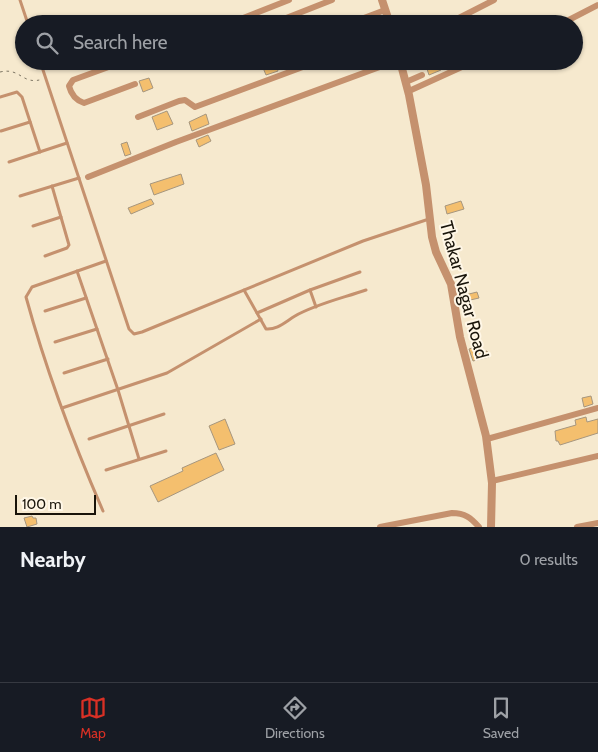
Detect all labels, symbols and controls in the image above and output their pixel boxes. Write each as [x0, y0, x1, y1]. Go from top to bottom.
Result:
search box [15, 15, 583, 70]
icon: search [33, 29, 61, 57]
text: Search here [73, 31, 167, 54]
street label: Thakar Nagar Road [435, 219, 493, 361]
scale bar [15, 492, 96, 515]
text: 100 m [22, 495, 62, 513]
text: Nearby [20, 547, 86, 572]
text: 0 results [519, 550, 578, 569]
tab: Map [79, 694, 107, 742]
tab: Directions [265, 694, 325, 742]
tab: Saved [483, 694, 519, 742]

